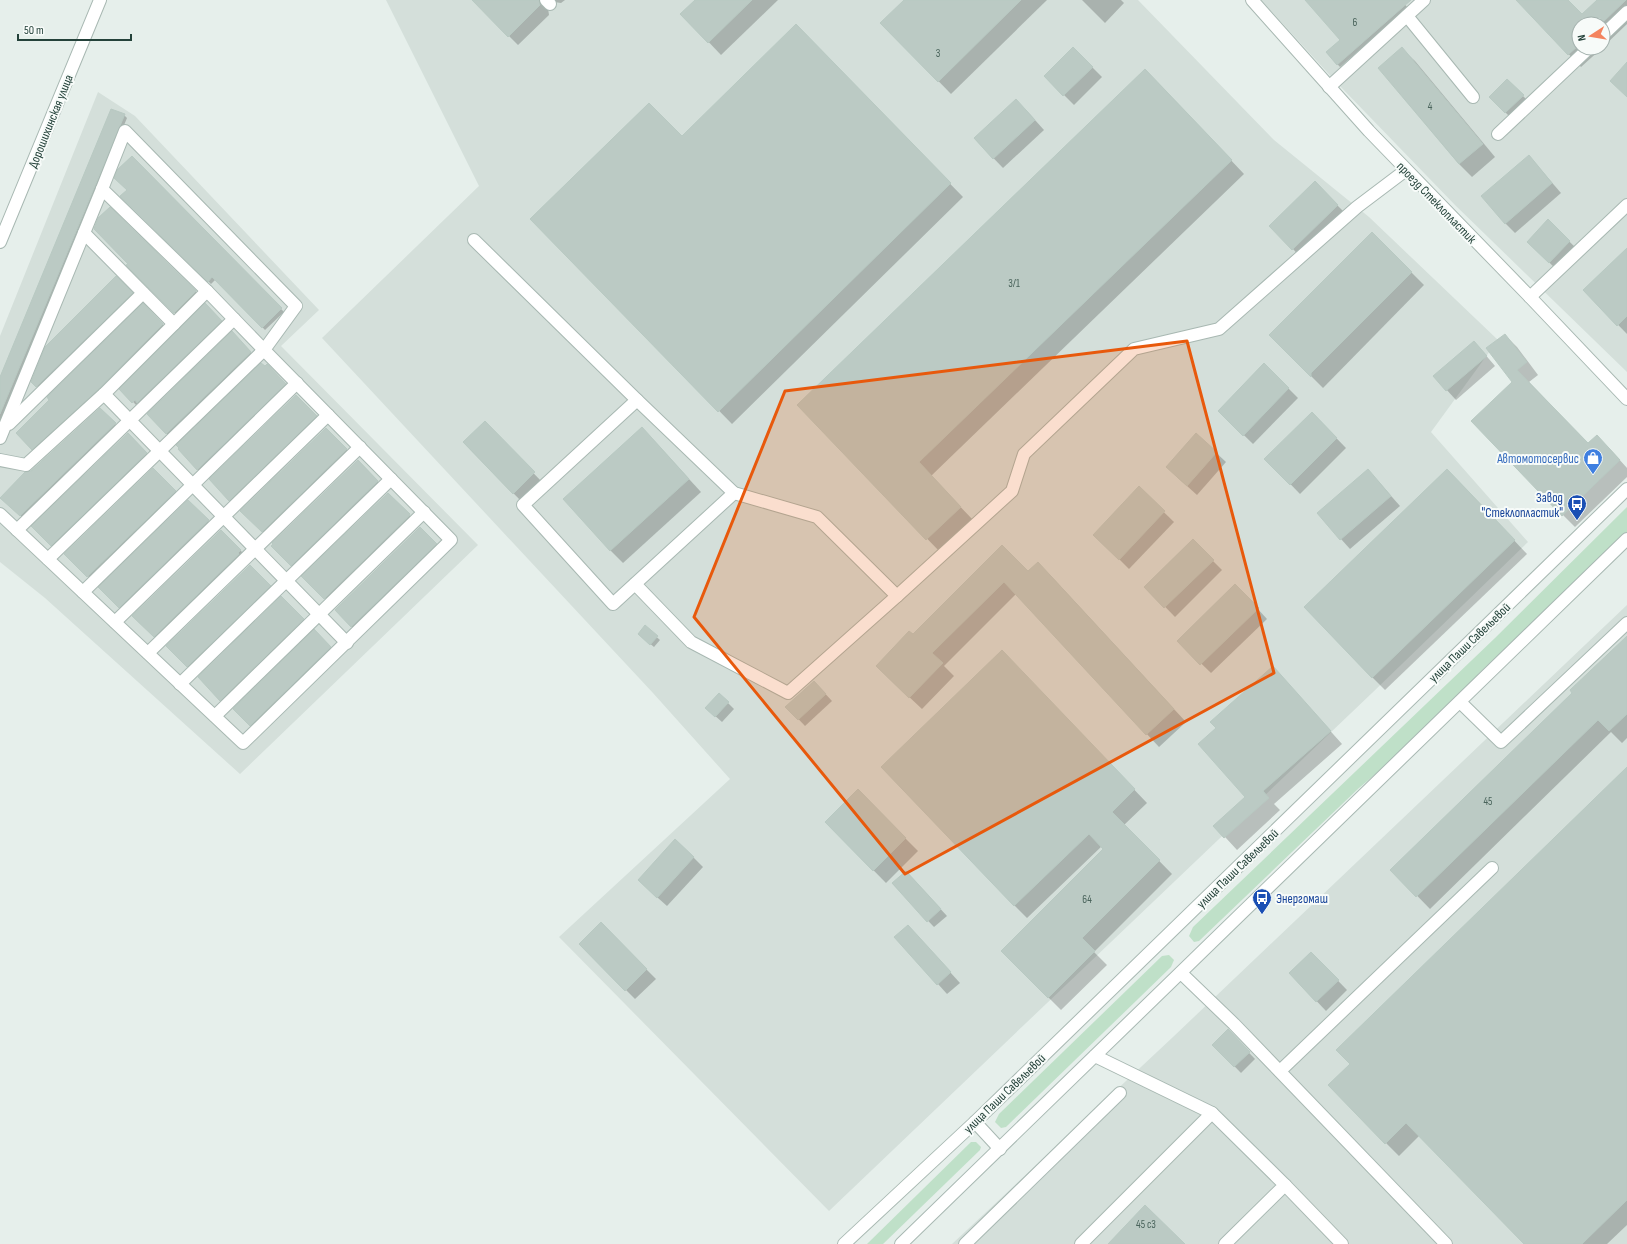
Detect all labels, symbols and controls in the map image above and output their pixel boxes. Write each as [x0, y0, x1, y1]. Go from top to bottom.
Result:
scale bar [18, 16, 131, 42]
house number: 6 [1353, 16, 1358, 29]
north arrow [1571, 16, 1611, 56]
text: 50 m [24, 23, 44, 38]
text: N [1575, 34, 1589, 42]
house number: 3 [936, 47, 941, 60]
street label: Дорошихинская улица [25, 72, 77, 170]
house number: 4 [1428, 100, 1433, 113]
street label: проезд Стеклопластик [1393, 158, 1479, 247]
house number: 3/1 [1008, 277, 1020, 290]
shop icon: Автомотосервис [1582, 447, 1604, 475]
place label: Автомотосервис [1496, 451, 1579, 467]
place label: Завод "Стеклопластик" [1481, 490, 1563, 521]
bus stop icon: Завод "Стеклопластик" [1566, 493, 1588, 521]
street label: улица Паши Савельевой [1426, 600, 1514, 686]
house number: 45 [1483, 795, 1493, 808]
street label: улица Паши Савельевой [1194, 826, 1282, 912]
bus stop icon: Энергомаш [1251, 887, 1273, 915]
place label: Энергомаш [1276, 891, 1328, 907]
house number: 64 [1082, 893, 1092, 906]
street label: улица Паши Савельевой [961, 1051, 1049, 1137]
house number: 45 с3 [1136, 1218, 1156, 1231]

